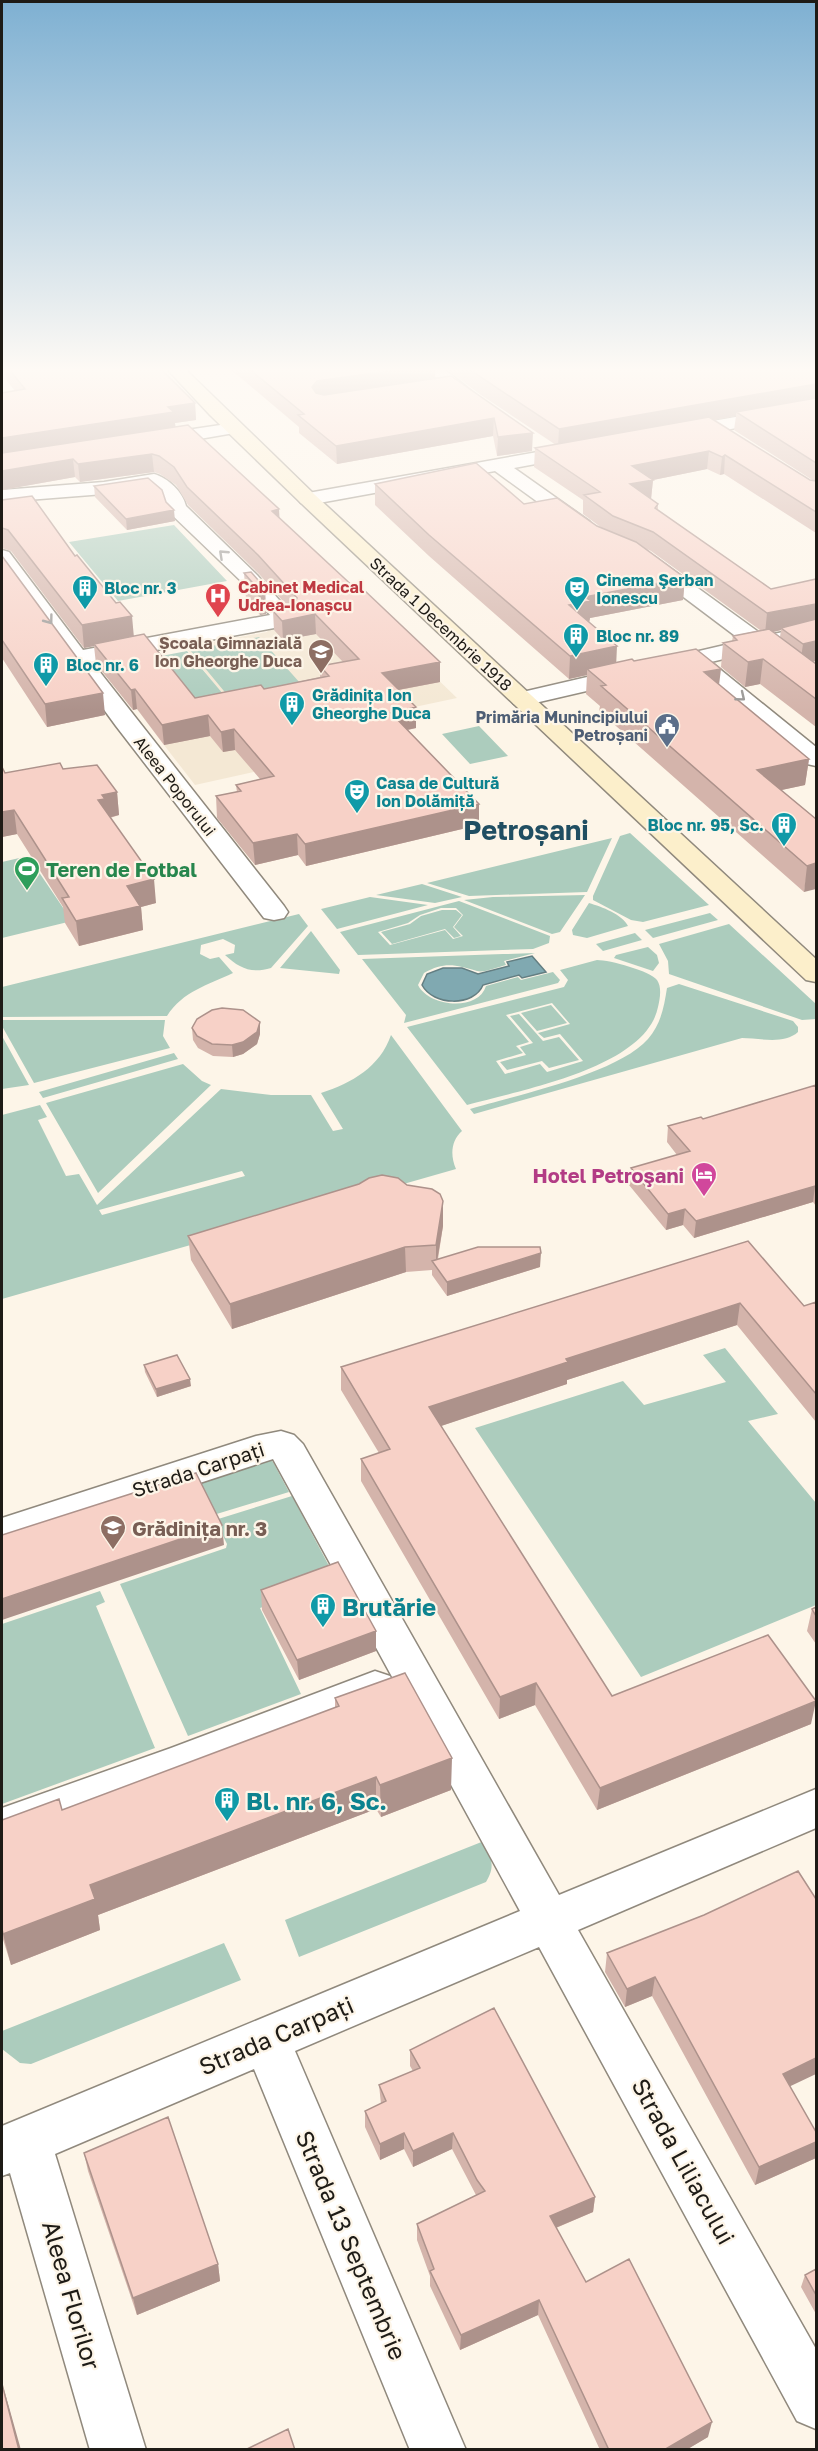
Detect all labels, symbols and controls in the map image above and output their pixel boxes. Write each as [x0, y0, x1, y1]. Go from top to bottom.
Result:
one-way arrow [220, 550, 230, 561]
street label: Strada 1 Decembrie 1918 [366, 553, 516, 695]
place label: Cinema Şerban Ionescu [596, 570, 713, 608]
building icon: Bloc nr. 3 [70, 573, 100, 611]
theatre icon: Cinema Şerban Ionescu [562, 574, 592, 612]
place label: Cabinet Medical Udrea-Ionașcu [238, 577, 365, 615]
place label: Bloc nr. 3 [104, 578, 177, 598]
hospital icon: Cabinet Medical Udrea-Ionașcu [203, 581, 233, 619]
one-way arrow [42, 613, 53, 624]
building icon: Bloc nr. 89 [561, 621, 591, 659]
place label: Bloc nr. 89 [596, 626, 679, 646]
place label: Școala Gimnazială Ion Gheorghe Duca [154, 633, 302, 671]
school or university icon: Școala Gimnazială Ion Gheorghe Duca [306, 637, 336, 675]
building icon: Bloc nr. 6 [31, 650, 61, 688]
place label: Bloc nr. 6 [66, 655, 139, 675]
place label: Grădinița Ion Gheorghe Duca [312, 685, 431, 723]
building icon: Grădinița Ion Gheorghe Duca [277, 689, 307, 727]
one-way arrow [734, 689, 745, 700]
place label: Primăria Munincipiului Petroșani [475, 707, 648, 745]
public building icon: Primăria Munincipiului Petroșani [652, 711, 682, 749]
street label: Aleea Poporului [130, 732, 220, 840]
place label: Casa de Cultură Ion Dolămiță [376, 773, 499, 811]
theatre icon: Casa de Cultură Ion Dolămiță [342, 777, 372, 815]
building icon: Bloc nr. 95, Sc. [769, 810, 799, 848]
district label: Petroșani [463, 814, 589, 846]
place label: Bloc nr. 95, Sc. [647, 815, 764, 835]
sports icon: Teren de Fotbal [12, 854, 42, 892]
place label: Teren de Fotbal [46, 857, 197, 881]
hotel icon: Hotel Petroşani [689, 1160, 719, 1198]
place label: Hotel Petroşani [533, 1163, 684, 1187]
street label: Strada Carpați [129, 1436, 267, 1503]
school or university icon: Grădinița nr. 3 [98, 1513, 128, 1551]
place label: Grădinița nr. 3 [132, 1516, 267, 1541]
building icon: Brutărie [308, 1591, 338, 1629]
place label: Brutărie [342, 1592, 436, 1621]
building icon: Bl. nr. 6, Sc. [212, 1785, 242, 1823]
place label: Bl. nr. 6, Sc. [246, 1786, 387, 1815]
street label: Strada Carpați [194, 1989, 358, 2082]
street label: Strada Liliacului [626, 2073, 742, 2249]
street label: Strada 13 Septembrie [291, 2126, 413, 2364]
street label: Aleea Florilor [37, 2217, 107, 2373]

